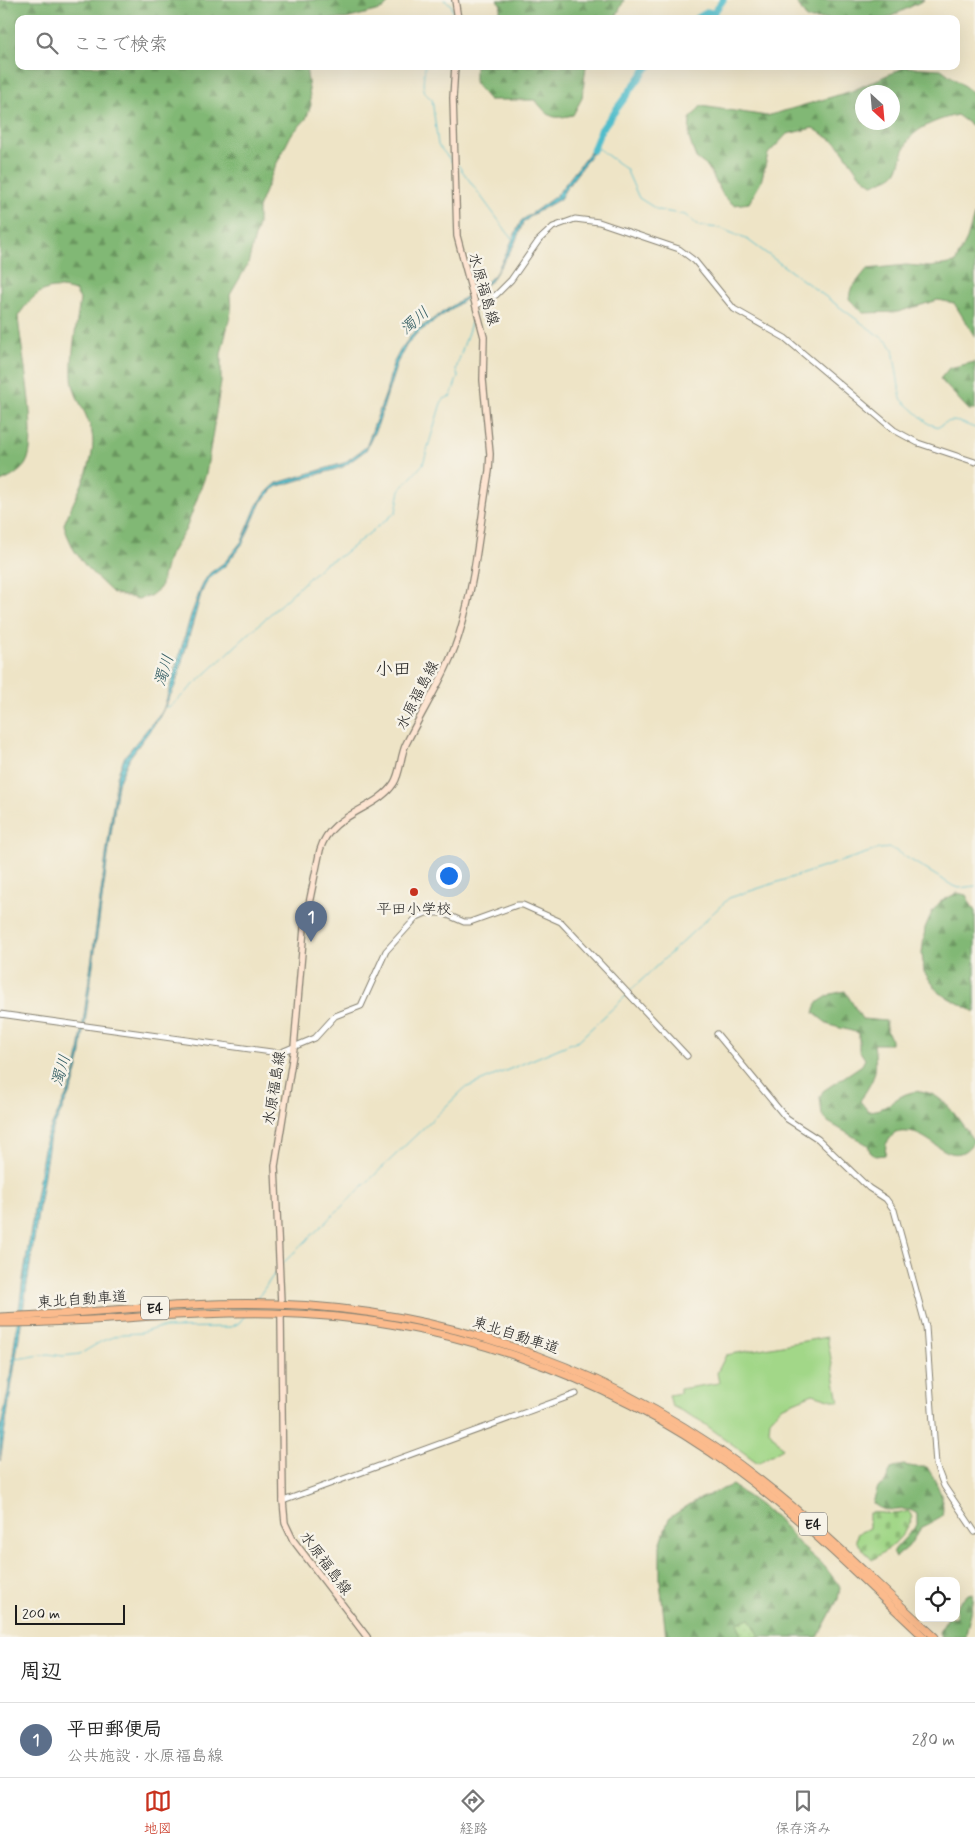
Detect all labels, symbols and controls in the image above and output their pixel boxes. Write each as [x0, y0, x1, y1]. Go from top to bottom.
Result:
search box [15, 15, 960, 70]
icon: search [33, 29, 61, 57]
text: ここで検索 [73, 32, 168, 57]
north arrow [855, 85, 900, 130]
street label: 水原福島線 [463, 250, 503, 328]
water label: 濁川 [396, 303, 434, 340]
water label: 濁川 [150, 652, 179, 689]
street label: 水原福島線 [392, 657, 444, 733]
district label: 小田 [375, 658, 411, 682]
your location [436, 863, 462, 889]
marker: 平田小学校 [408, 886, 420, 898]
place label: 平田小学校 [376, 900, 452, 920]
pin: 1 [295, 901, 327, 942]
street label: 水原福島線 [259, 1050, 291, 1127]
water label: 濁川 [47, 1052, 76, 1089]
street label: 東北自動車道 [36, 1287, 128, 1313]
road number: E4 [141, 1296, 169, 1320]
street label: 東北自動車道 [470, 1313, 562, 1359]
road number: E4 [799, 1512, 827, 1536]
street label: 水原福島線 [295, 1528, 356, 1600]
map controls [915, 1577, 960, 1622]
button: locate [915, 1577, 960, 1622]
scale bar [15, 1602, 125, 1625]
text: 200 m [22, 1605, 60, 1623]
text: 周辺 [20, 1658, 62, 1686]
text: 平田郵便局 [67, 1717, 162, 1742]
text: 1 [32, 1730, 40, 1751]
text: 280 m [912, 1730, 955, 1751]
text: 公共施設 · 水原福島線 [67, 1746, 223, 1767]
tab: 地図 [144, 1787, 172, 1838]
tab: 経路 [459, 1787, 487, 1838]
tab: 保存済み [775, 1787, 831, 1838]

